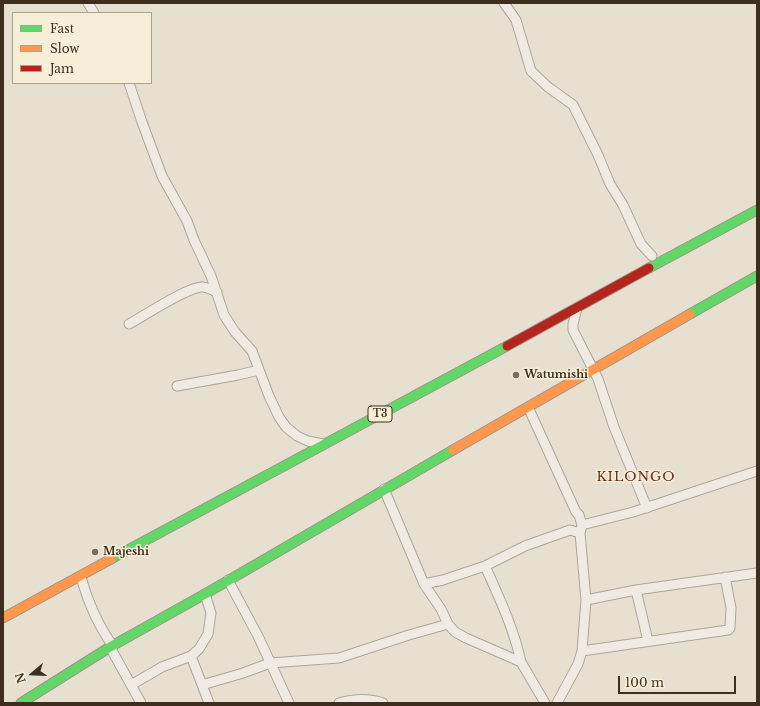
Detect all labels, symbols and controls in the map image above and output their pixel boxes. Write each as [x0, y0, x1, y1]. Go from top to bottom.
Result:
legend [12, 12, 152, 84]
text: Fast [50, 21, 74, 36]
text: Slow [50, 41, 79, 56]
text: Jam [50, 61, 74, 76]
place label: Watumishi [524, 368, 588, 382]
marker: Watumishi [511, 370, 521, 380]
road number: T3 [368, 406, 392, 422]
district label: KILONGO [596, 469, 676, 485]
place label: Majeshi [103, 545, 149, 559]
marker: Majeshi [90, 547, 100, 557]
north arrow [12, 654, 52, 694]
scale bar [620, 668, 738, 694]
text: N [12, 671, 29, 685]
text: 100 m [625, 675, 664, 690]

